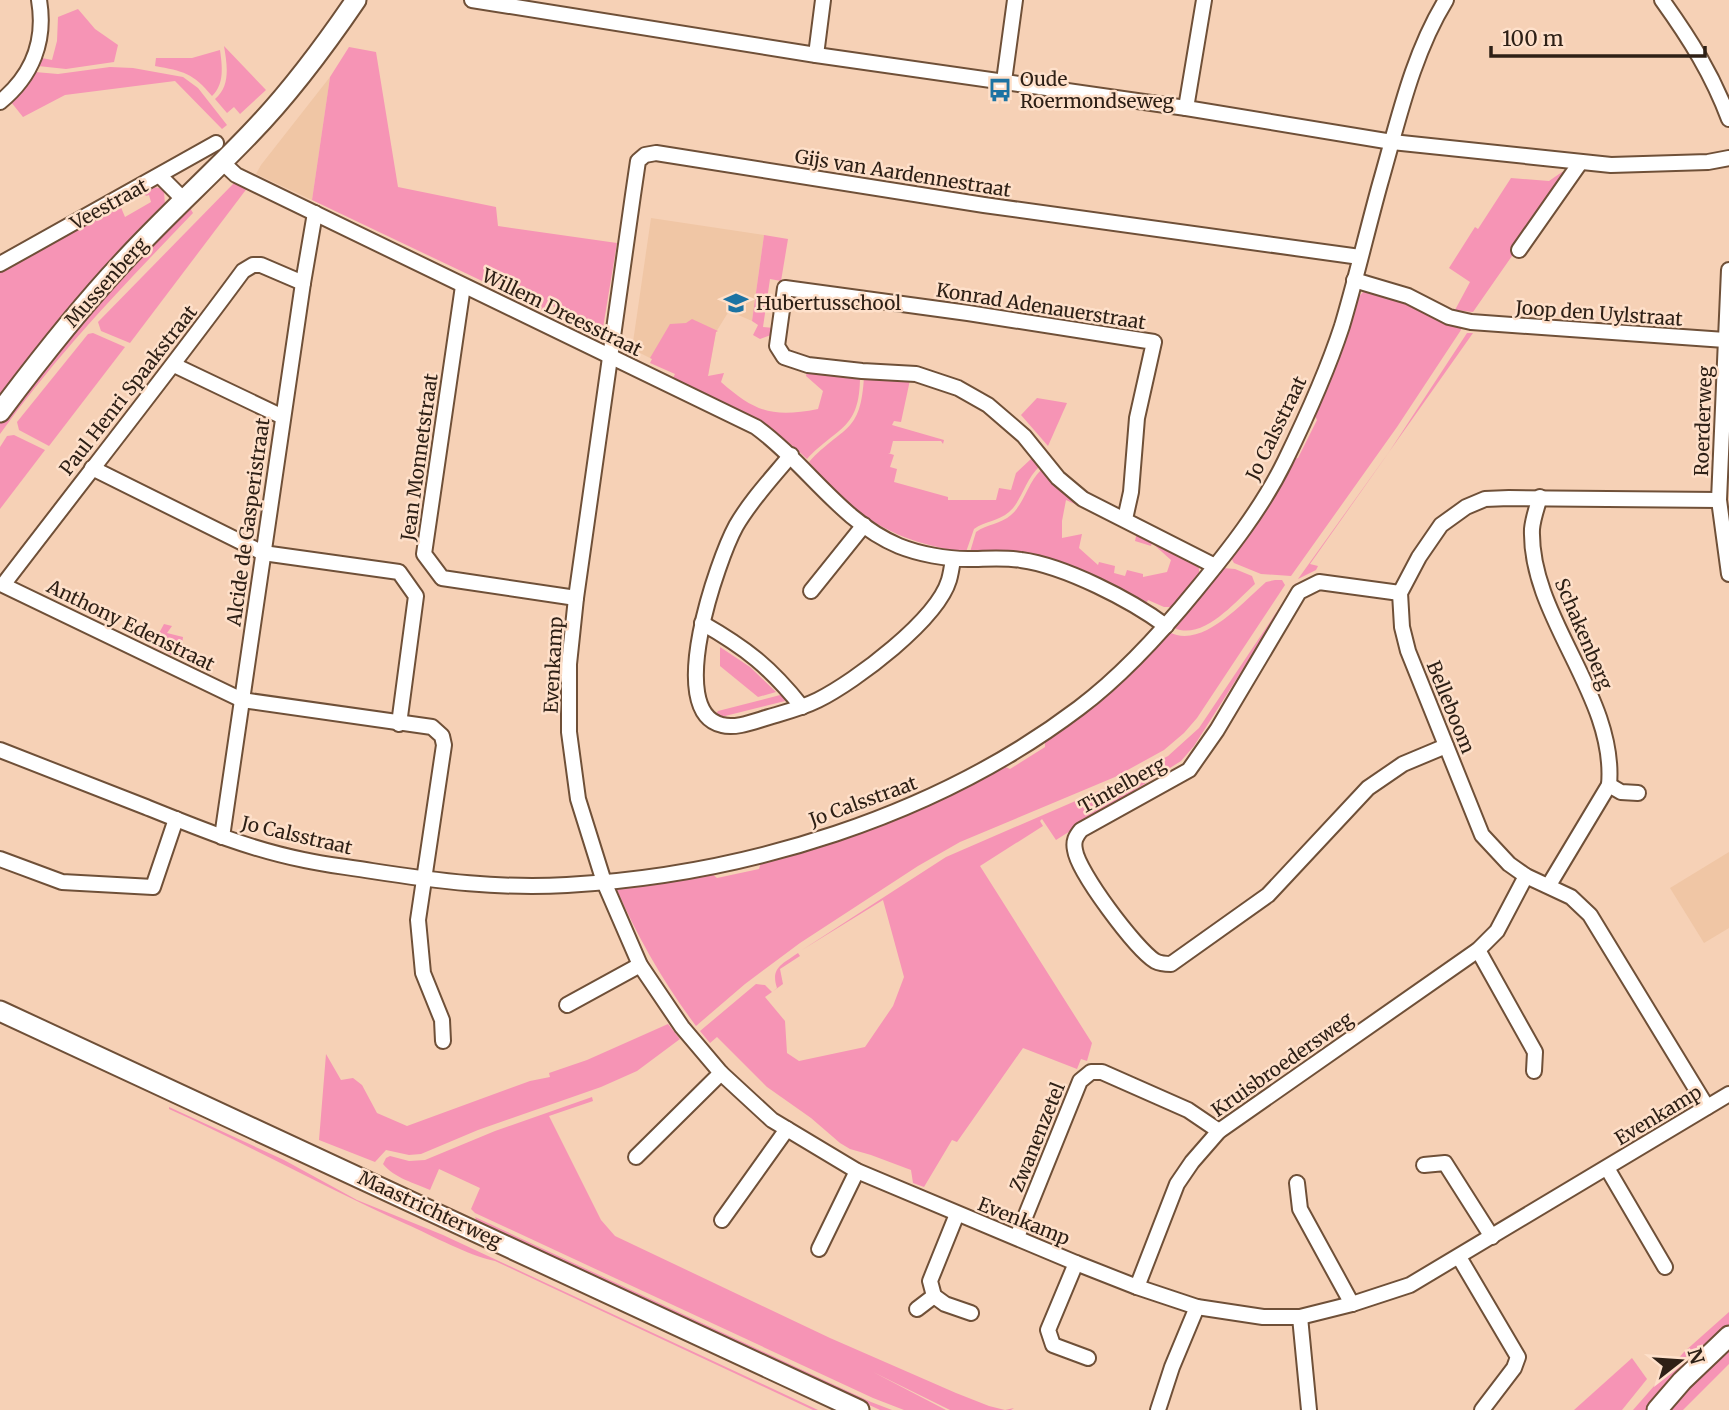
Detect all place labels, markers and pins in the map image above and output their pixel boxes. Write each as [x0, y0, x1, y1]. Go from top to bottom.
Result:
place label: Oude Roermondseweg [1020, 67, 1175, 113]
bus stop icon: Oude Roermondseweg [986, 76, 1014, 104]
school or university icon: Hubertusschool [722, 289, 750, 317]
place label: Hubertusschool [756, 291, 901, 315]

